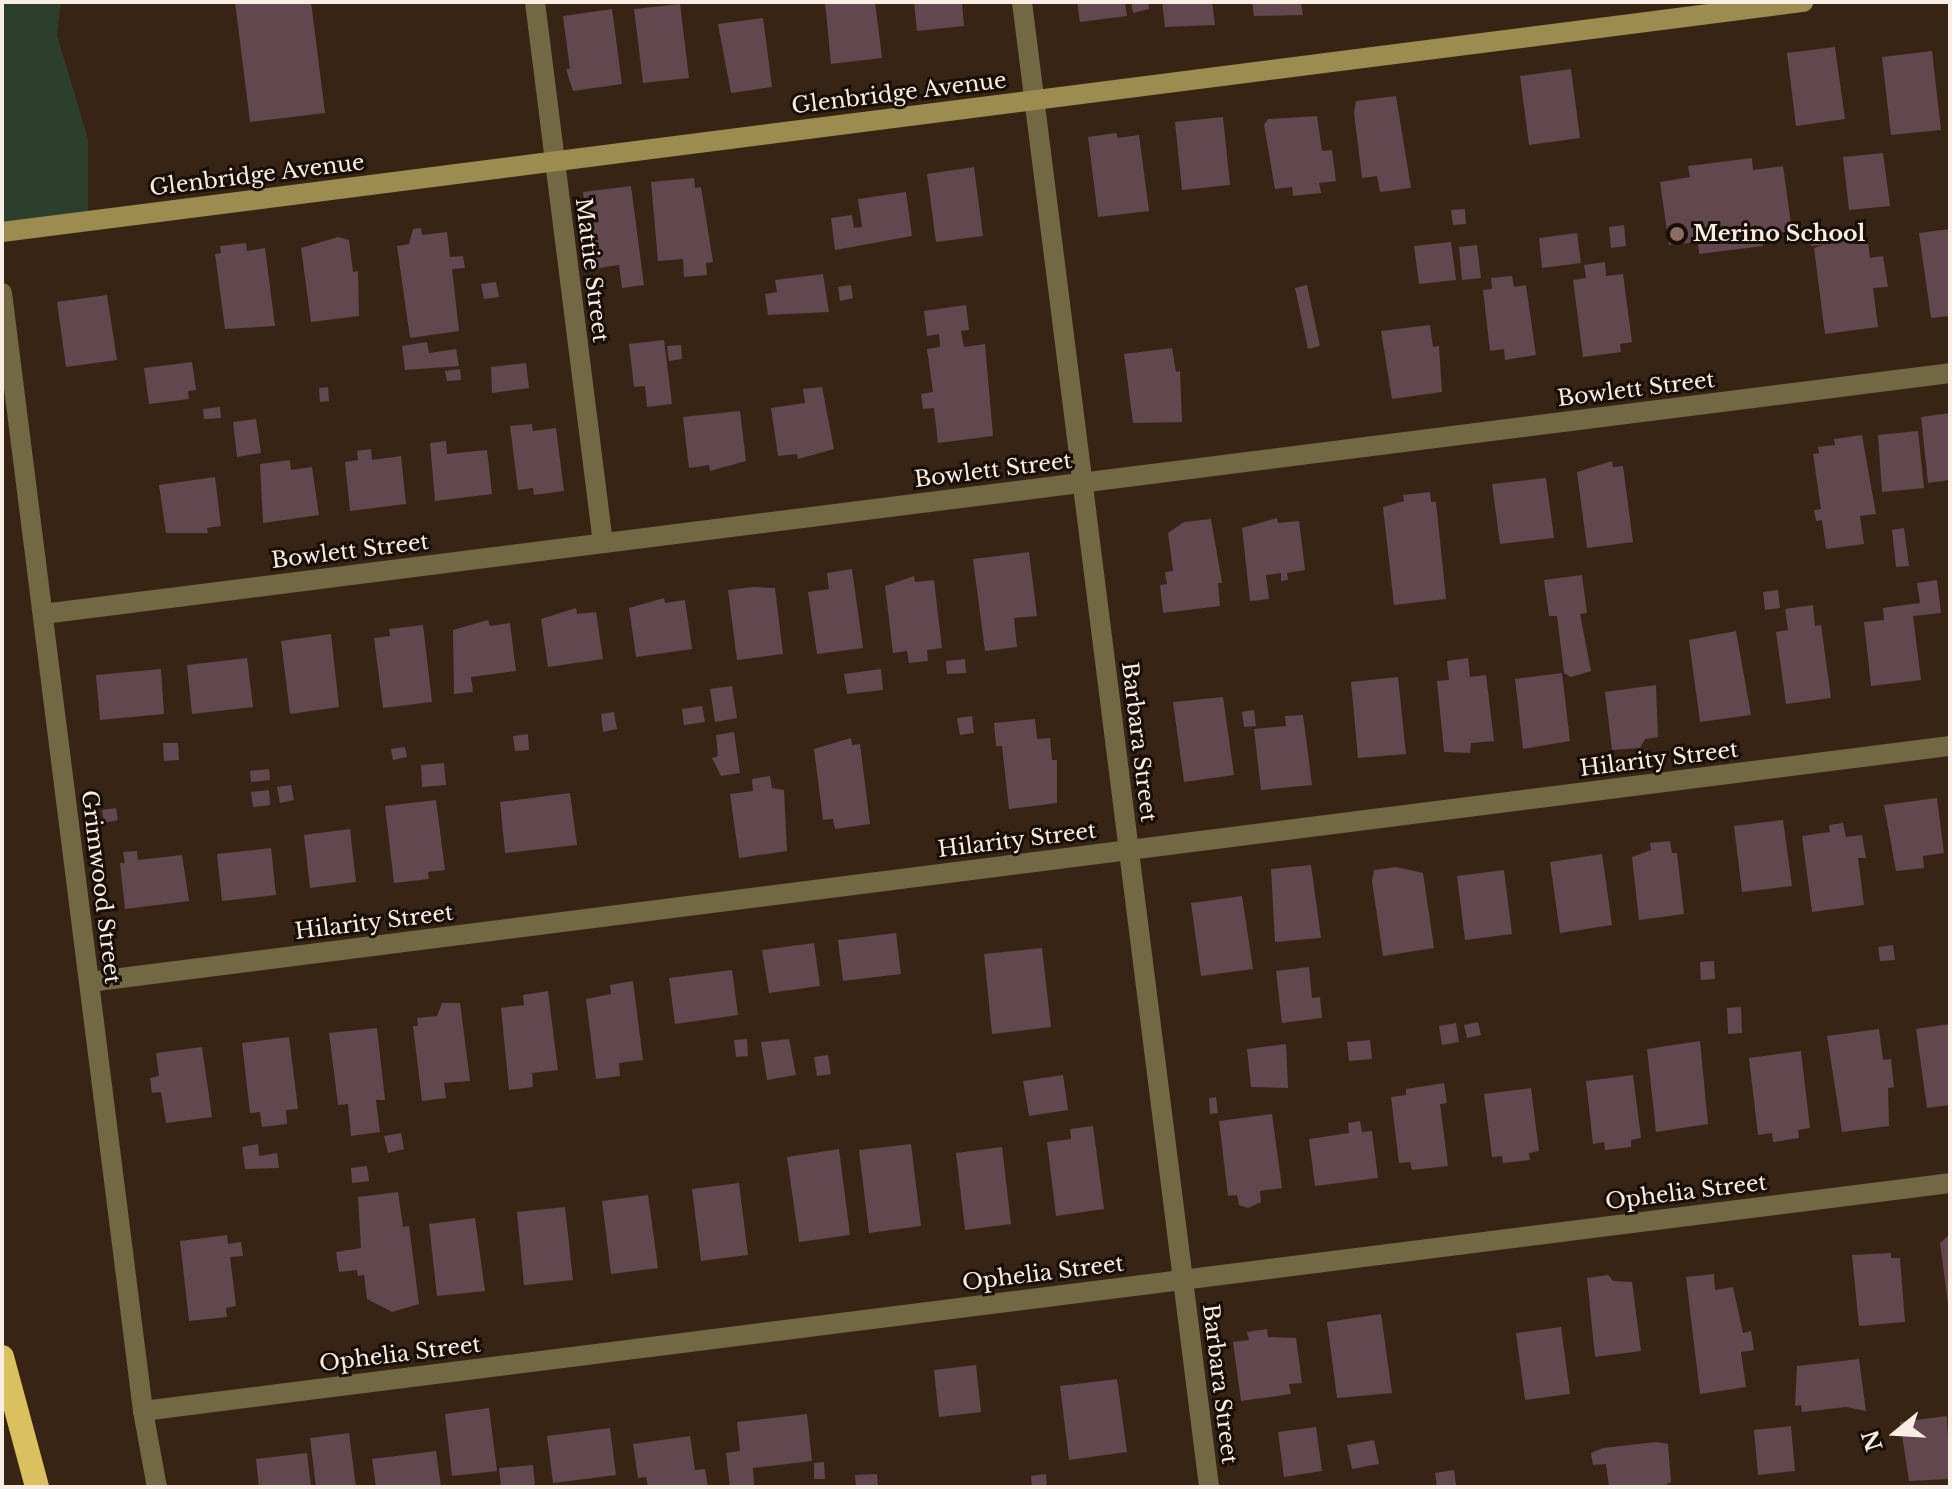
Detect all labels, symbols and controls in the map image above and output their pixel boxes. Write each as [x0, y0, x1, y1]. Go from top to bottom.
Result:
street label: Glenbridge Avenue [790, 67, 1008, 119]
street label: Glenbridge Avenue [148, 149, 366, 201]
street label: Mattie Street [570, 196, 614, 344]
place label: Merino School [1693, 221, 1865, 247]
marker: Merino School [1668, 225, 1686, 243]
street label: Bowlett Street [1556, 366, 1716, 412]
street label: Bowlett Street [913, 447, 1073, 493]
street label: Bowlett Street [270, 528, 430, 574]
street label: Barbara Street [1116, 660, 1162, 824]
street label: Hilarity Street [1578, 736, 1740, 782]
street label: Grimwood Street [76, 789, 126, 985]
street label: Hilarity Street [936, 817, 1098, 863]
street label: Hilarity Street [293, 899, 455, 945]
street label: Ophelia Street [1604, 1169, 1768, 1215]
street label: Ophelia Street [961, 1250, 1125, 1296]
street label: Barbara Street [1197, 1302, 1243, 1466]
street label: Ophelia Street [318, 1331, 482, 1377]
north arrow [1856, 1393, 1936, 1473]
text: N [1857, 1427, 1889, 1455]

